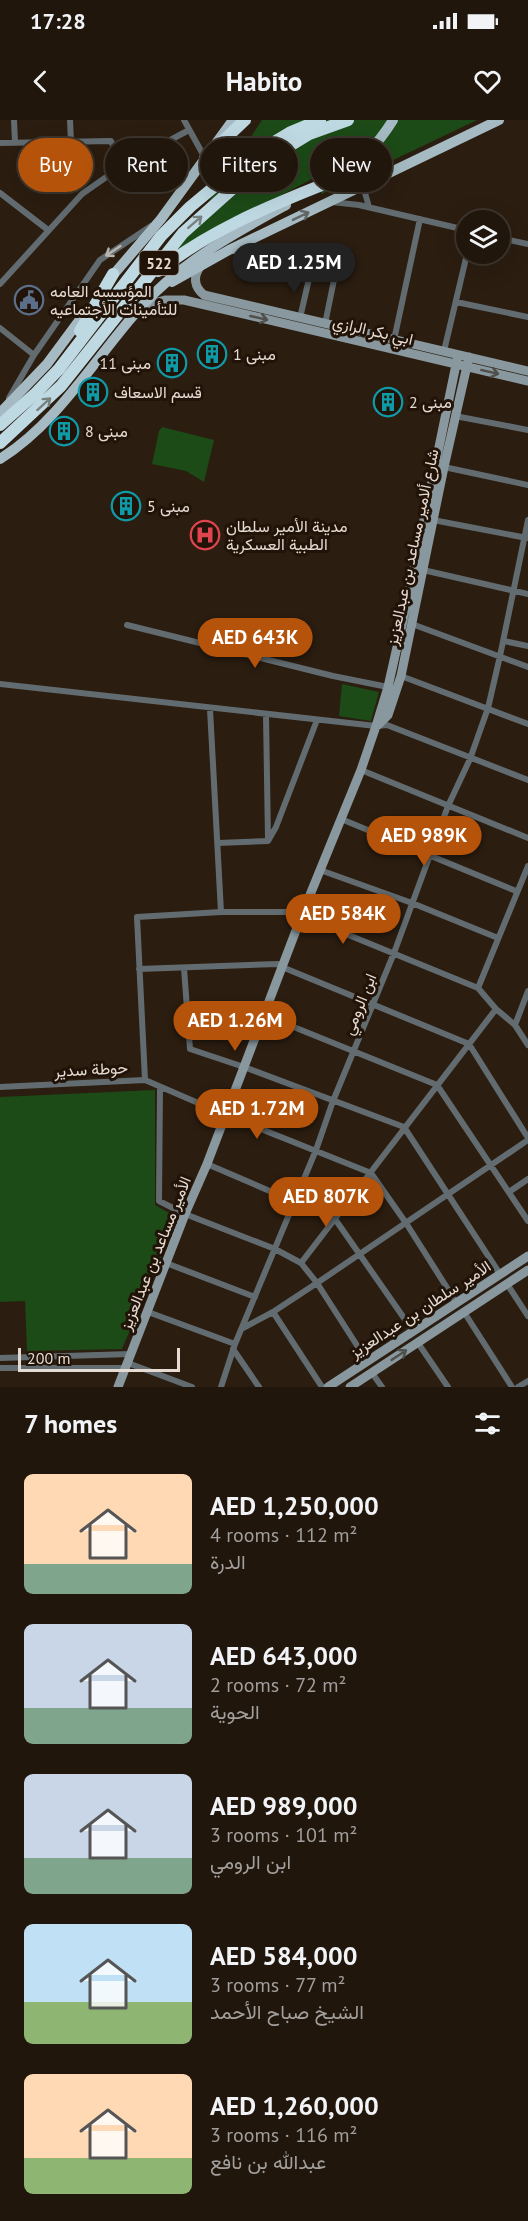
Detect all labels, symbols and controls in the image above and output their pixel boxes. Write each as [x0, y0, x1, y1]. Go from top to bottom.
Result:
text: 17:28 [30, 7, 86, 35]
text: Habito [226, 64, 302, 98]
icon: back [24, 65, 57, 98]
icon: heart [471, 65, 504, 98]
chip: Buy [18, 138, 93, 192]
chip: Rent [105, 138, 188, 192]
chip: Filters [200, 138, 298, 192]
chip: New [310, 138, 392, 192]
one-way arrow [291, 210, 309, 221]
map controls [456, 210, 510, 264]
button: layers [456, 210, 510, 264]
one-way arrow [187, 215, 202, 229]
pin: AED 1.25M [225, 243, 363, 294]
one-way arrow [105, 245, 121, 257]
text: AED 1.25M [246, 249, 342, 275]
road number: 522 [140, 251, 178, 275]
place label: المؤسسه العامه للتأمينات الأجتماعيه [50, 281, 177, 319]
public building icon: المؤسسه العامه للتأمينات الأجتماعيه [13, 284, 45, 316]
street label: ابي بكر الرازي [330, 311, 415, 353]
one-way arrow [249, 313, 268, 325]
building icon: مبنى 1 [196, 338, 228, 370]
place label: مبنى 1 [233, 344, 276, 365]
building icon: مبنى 11 [156, 347, 188, 379]
place label: مبنى 11 [99, 353, 151, 374]
one-way arrow [480, 367, 499, 379]
building icon: قسم الاسعاف [77, 376, 109, 408]
place label: قسم الاسعاف [114, 382, 202, 403]
building icon: مبنى 2 [372, 386, 404, 418]
place label: مبنى 2 [409, 392, 452, 413]
one-way arrow [36, 397, 51, 411]
building icon: مبنى 8 [48, 415, 80, 447]
place label: مبنى 8 [85, 421, 128, 442]
street label: شارع ألامير مساعد بن عبدالعزيز [381, 447, 445, 648]
building icon: مبنى 5 [110, 490, 142, 522]
place label: مبنى 5 [147, 496, 190, 517]
place label: مدينة الأمير سلطان الطبية العسكرية [226, 516, 348, 555]
hospital icon: مدينة الأمير سلطان الطبية العسكرية [189, 519, 221, 551]
pin: AED 643K [193, 618, 317, 669]
text: AED 643K [212, 624, 298, 650]
pin: AED 989K [362, 816, 486, 867]
text: AED 989K [381, 822, 467, 848]
pin: AED 584K [281, 894, 405, 945]
text: AED 584K [300, 900, 386, 926]
street label: ابن الرومي [338, 970, 384, 1039]
pin: AED 1.26M [166, 1001, 304, 1052]
text: AED 1.26M [187, 1007, 283, 1033]
street label: حوطة سدير [53, 1057, 129, 1082]
pin: AED 1.72M [188, 1089, 326, 1140]
text: AED 1.72M [209, 1095, 305, 1121]
street label: الأمير مساعد بن عبدالعزيز [115, 1173, 196, 1334]
pin: AED 807K [264, 1177, 388, 1228]
text: AED 807K [283, 1183, 369, 1209]
street label: الأمير سلطان بن عبدالعزيز [345, 1256, 495, 1363]
scale bar [18, 1345, 180, 1372]
text: 200 m [27, 1348, 70, 1368]
one-way arrow [390, 1349, 407, 1361]
text: 7 homes [24, 1407, 117, 1440]
icon: filters [471, 1407, 504, 1440]
text: AED 1,250,000 [210, 1489, 379, 1522]
icon: home [72, 1498, 144, 1570]
text: 4 rooms · 112 m² [210, 1522, 357, 1548]
text: الدرة [210, 1549, 246, 1575]
text: AED 643,000 [210, 1639, 357, 1672]
icon: home [72, 1648, 144, 1720]
text: 2 rooms · 72 m² [210, 1672, 346, 1698]
text: الحوية [210, 1699, 260, 1725]
text: AED 989,000 [210, 1789, 357, 1822]
icon: home [72, 1798, 144, 1870]
text: 3 rooms · 101 m² [210, 1822, 357, 1848]
text: ابن الرومي [210, 1849, 291, 1875]
text: AED 584,000 [210, 1939, 357, 1972]
icon: home [72, 1948, 144, 2020]
text: 3 rooms · 77 m² [210, 1972, 345, 1998]
text: الشيخ صباح الأحمد [210, 1999, 364, 2025]
text: AED 1,260,000 [210, 2089, 379, 2122]
icon: home [72, 2098, 144, 2170]
text: 3 rooms · 116 m² [210, 2122, 357, 2148]
text: عبدالله بن نافع [210, 2149, 326, 2175]

